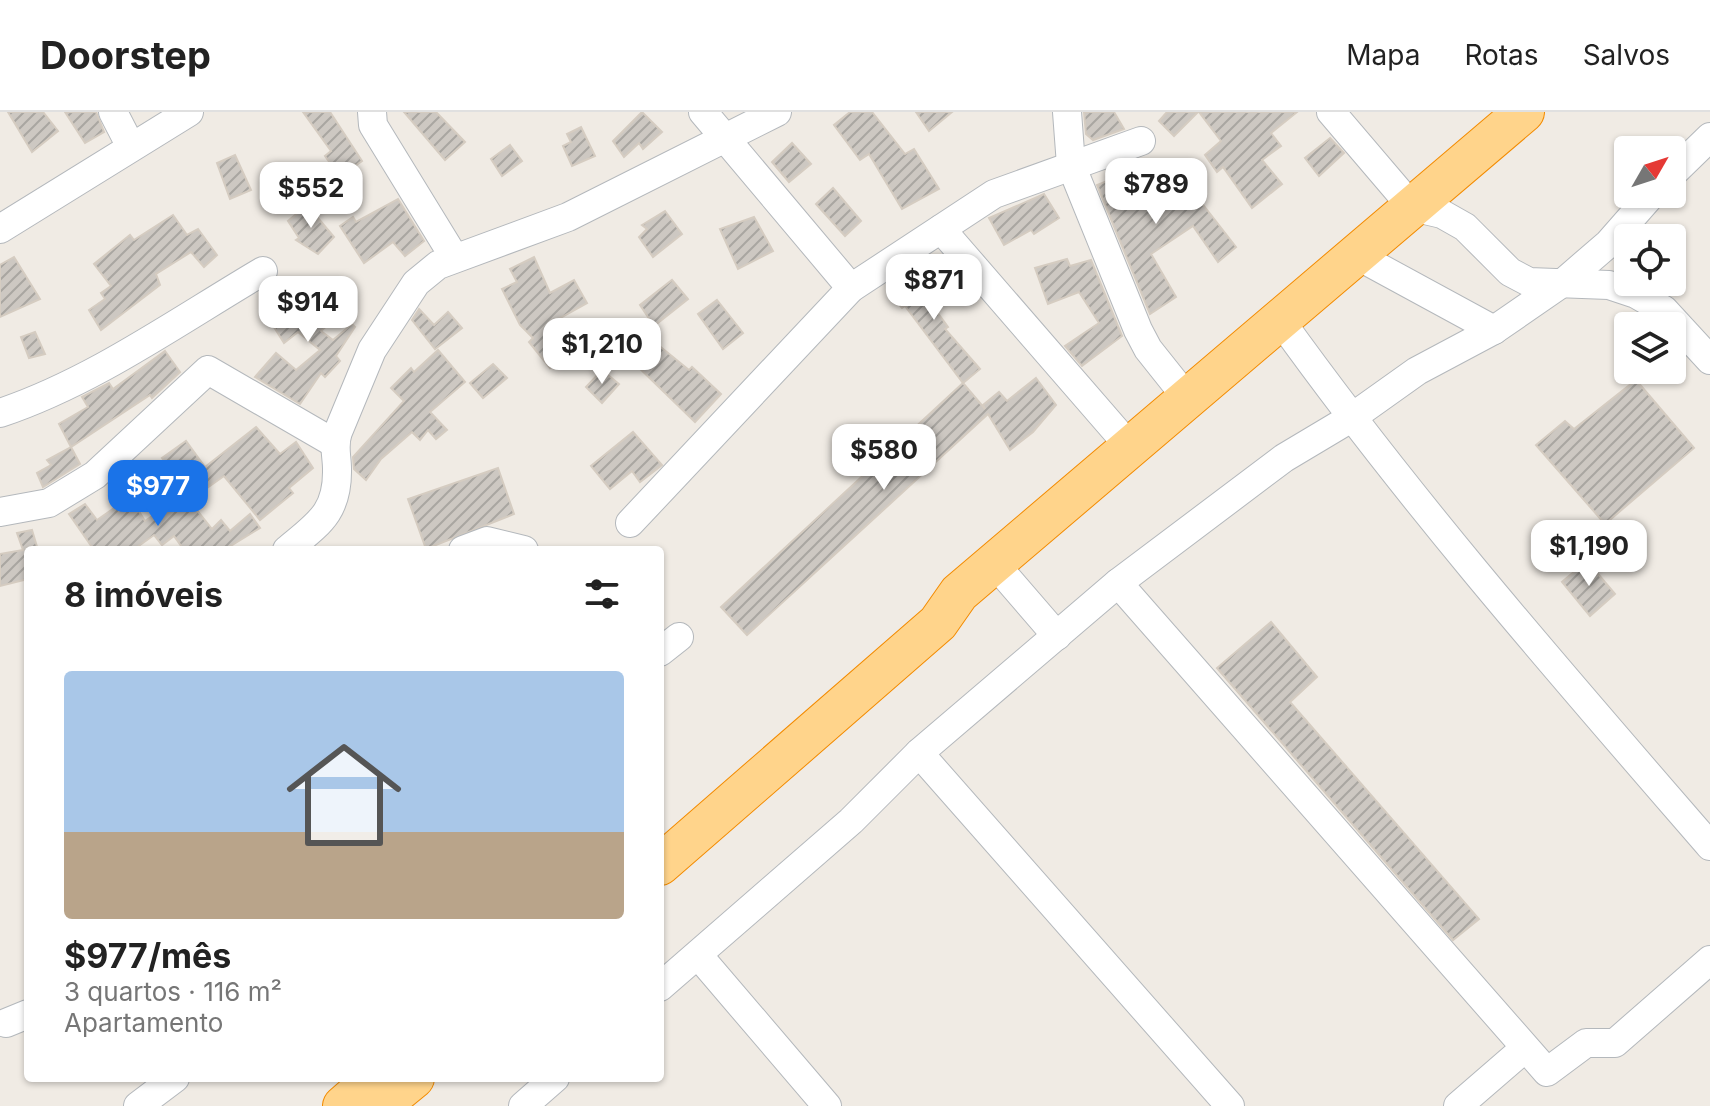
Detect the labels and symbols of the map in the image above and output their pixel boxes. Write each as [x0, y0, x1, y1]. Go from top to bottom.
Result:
north arrow [1614, 136, 1686, 208]
pin: $789 [1109, 158, 1203, 226]
pin: $552 [264, 162, 358, 230]
pin: $871 [887, 254, 981, 322]
pin: $914 [261, 276, 355, 344]
pin: $1,210 [537, 318, 667, 386]
pin: $580 [837, 424, 931, 492]
pin: $977 [111, 460, 205, 528]
pin: $1,190 [1524, 520, 1654, 588]

